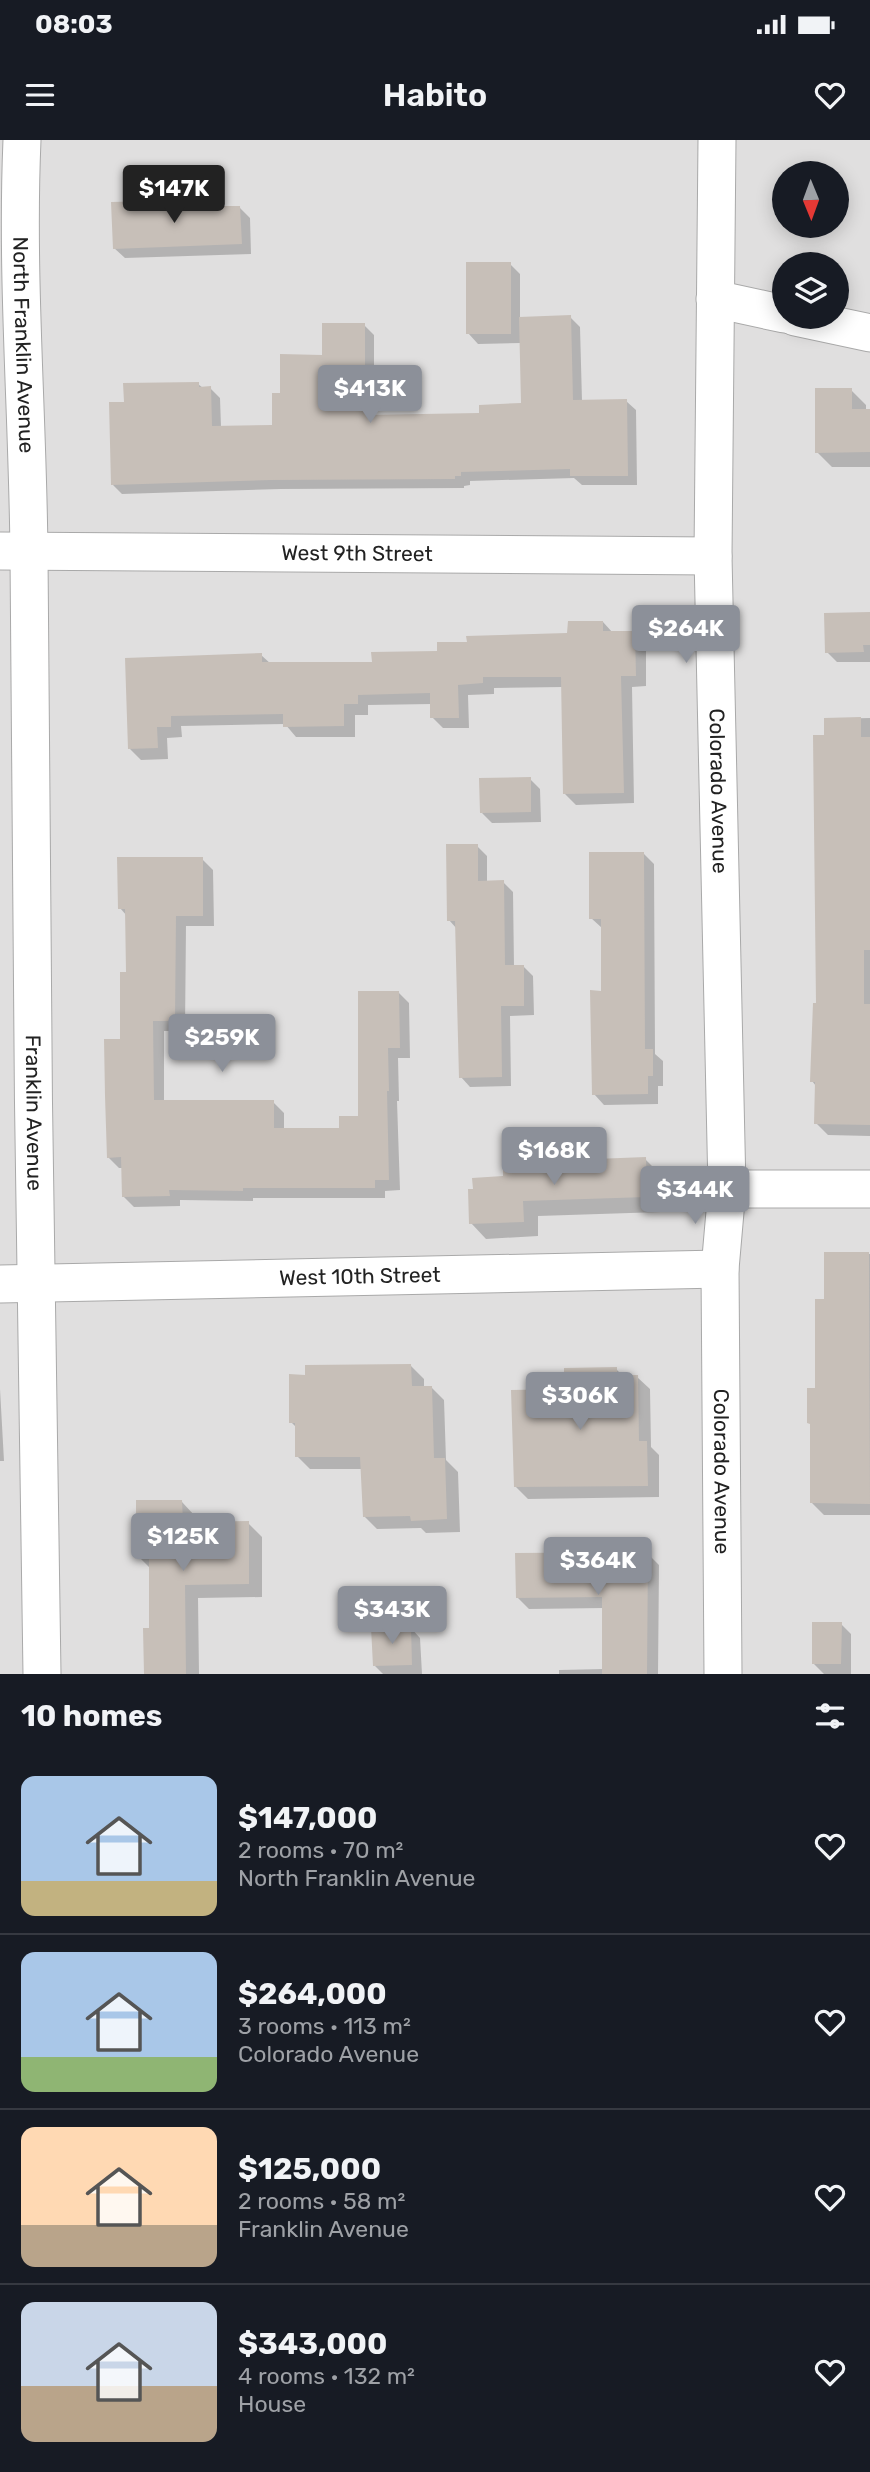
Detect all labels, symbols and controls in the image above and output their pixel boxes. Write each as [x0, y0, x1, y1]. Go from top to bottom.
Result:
text: 08:03 [35, 9, 113, 40]
icon: menu [21, 76, 59, 114]
text: Habito [383, 76, 487, 114]
icon: heart [811, 76, 849, 114]
north arrow [772, 161, 849, 238]
map controls [772, 161, 849, 329]
pin: $147K [125, 165, 223, 225]
text: $147K [139, 174, 209, 202]
street label: North Franklin Avenue [8, 236, 40, 454]
button: layers [772, 252, 849, 329]
pin: $413K [321, 366, 419, 425]
text: $413K [334, 374, 406, 402]
street label: West 9th Street [281, 540, 433, 566]
pin: $264K [637, 606, 735, 665]
text: $264K [648, 614, 724, 642]
street label: Colorado Avenue [704, 708, 733, 874]
pin: $259K [173, 1014, 271, 1074]
text: $259K [184, 1023, 260, 1051]
street label: Franklin Avenue [21, 1035, 48, 1191]
pin: $168K [505, 1128, 603, 1187]
text: $168K [518, 1136, 590, 1164]
pin: $344K [646, 1166, 744, 1226]
text: $344K [656, 1175, 734, 1203]
street label: West 10th Street [279, 1262, 441, 1290]
pin: $306K [531, 1372, 629, 1432]
text: $306K [542, 1381, 618, 1409]
street label: Colorado Avenue [709, 1389, 735, 1554]
pin: $125K [134, 1514, 232, 1573]
text: $125K [147, 1522, 219, 1550]
pin: $364K [549, 1538, 647, 1597]
text: $364K [560, 1546, 636, 1574]
pin: $343K [343, 1586, 441, 1646]
text: $343K [354, 1595, 430, 1623]
icon: filters [811, 1697, 849, 1735]
text: 10 homes [21, 1698, 162, 1734]
text: $147,000 [238, 1800, 378, 1836]
icon: home [77, 1804, 161, 1888]
icon: heart [811, 1827, 849, 1865]
text: 2 rooms · 70 m² [238, 1836, 403, 1864]
text: North Franklin Avenue [238, 1864, 475, 1892]
text: $264,000 [238, 1976, 387, 2012]
icon: home [77, 1980, 161, 2064]
icon: heart [811, 2003, 849, 2041]
text: 3 rooms · 113 m² [238, 2012, 411, 2040]
text: Colorado Avenue [238, 2040, 419, 2068]
text: $125,000 [238, 2151, 381, 2187]
icon: home [77, 2155, 161, 2239]
icon: heart [811, 2178, 849, 2216]
text: 2 rooms · 58 m² [238, 2187, 405, 2215]
text: Franklin Avenue [238, 2215, 409, 2243]
text: $343,000 [238, 2326, 387, 2362]
icon: home [77, 2330, 161, 2414]
icon: heart [811, 2353, 849, 2391]
text: 4 rooms · 132 m² [238, 2362, 415, 2390]
text: House [238, 2390, 306, 2418]

